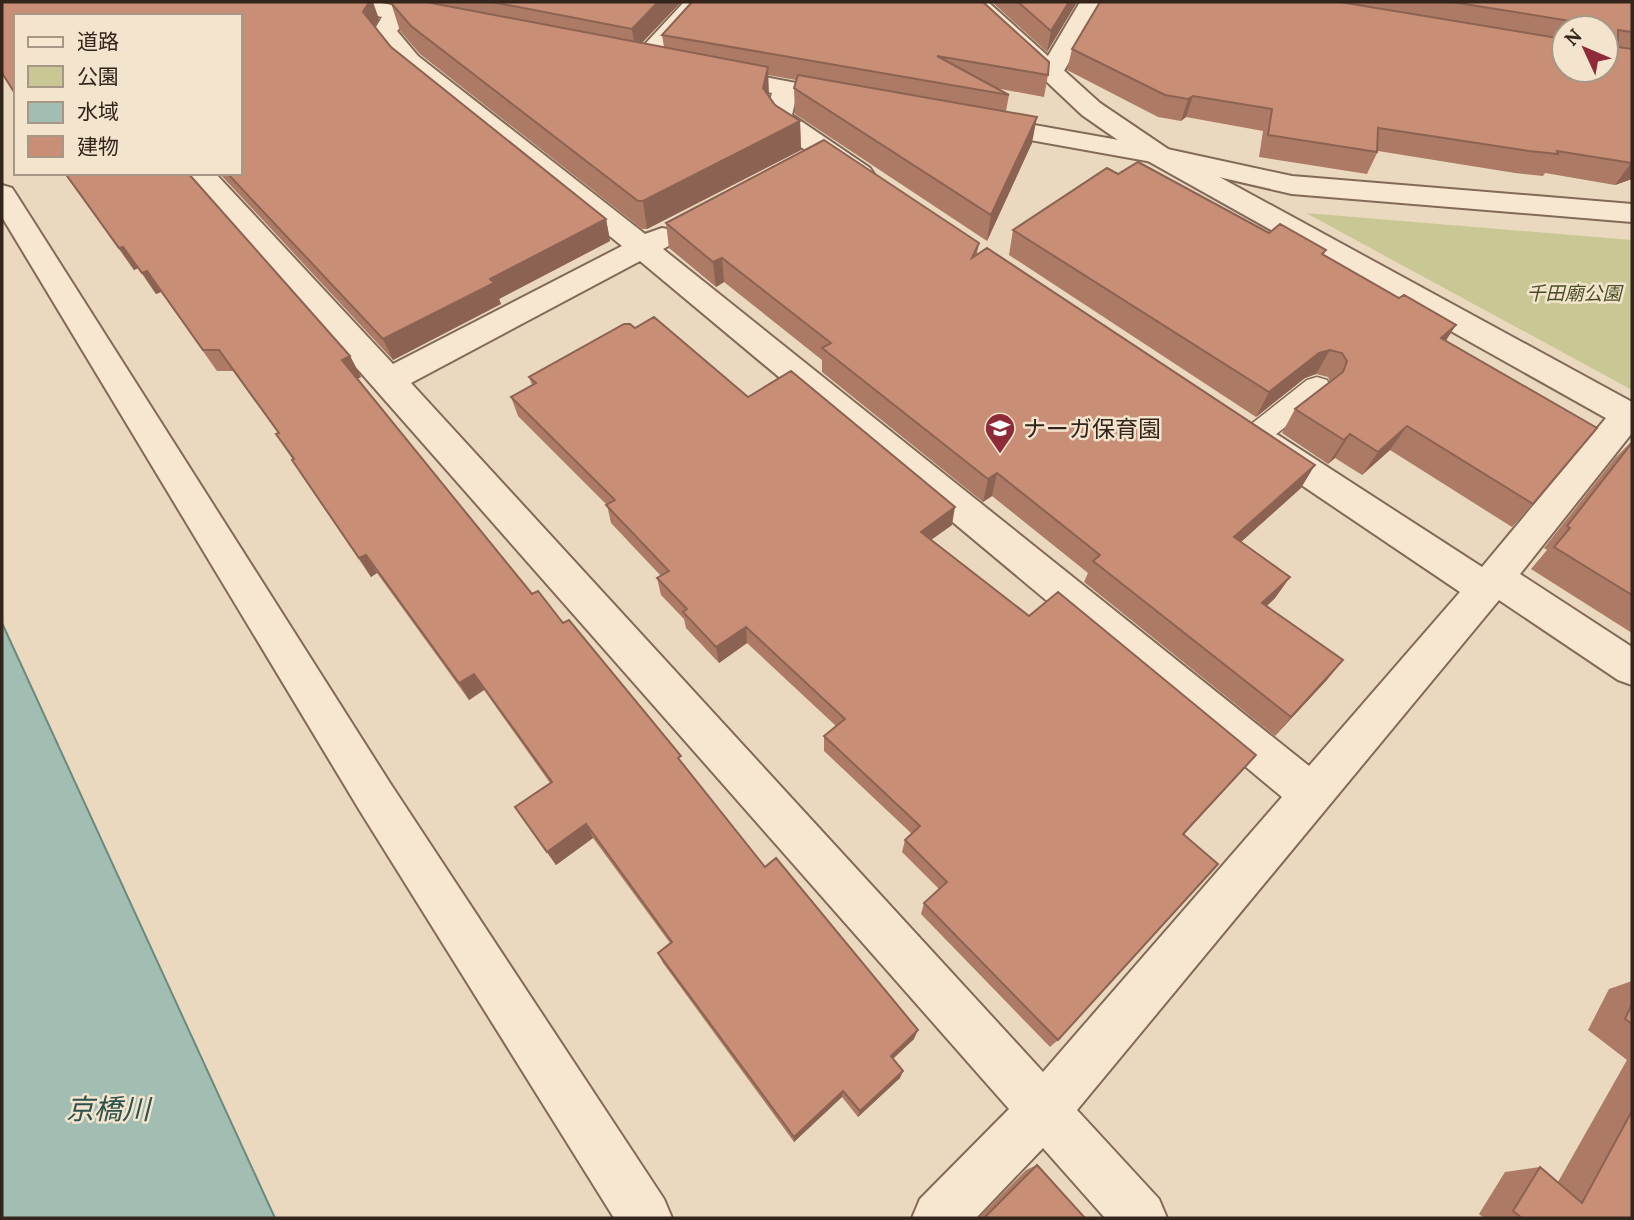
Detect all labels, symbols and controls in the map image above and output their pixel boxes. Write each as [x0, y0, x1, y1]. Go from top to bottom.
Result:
legend [14, 14, 242, 175]
north arrow [1550, 14, 1620, 84]
text: N [1559, 23, 1587, 51]
text: 道路 [77, 28, 119, 55]
text: 公園 [77, 63, 119, 90]
text: 水域 [77, 98, 119, 125]
text: 建物 [77, 133, 119, 160]
park label: 千田廟公園 [1526, 281, 1624, 305]
school or university icon: ナーガ保育園 [983, 411, 1017, 455]
place label: ナーガ保育園 [1023, 414, 1161, 443]
water label: 京橋川 [66, 1091, 153, 1127]

